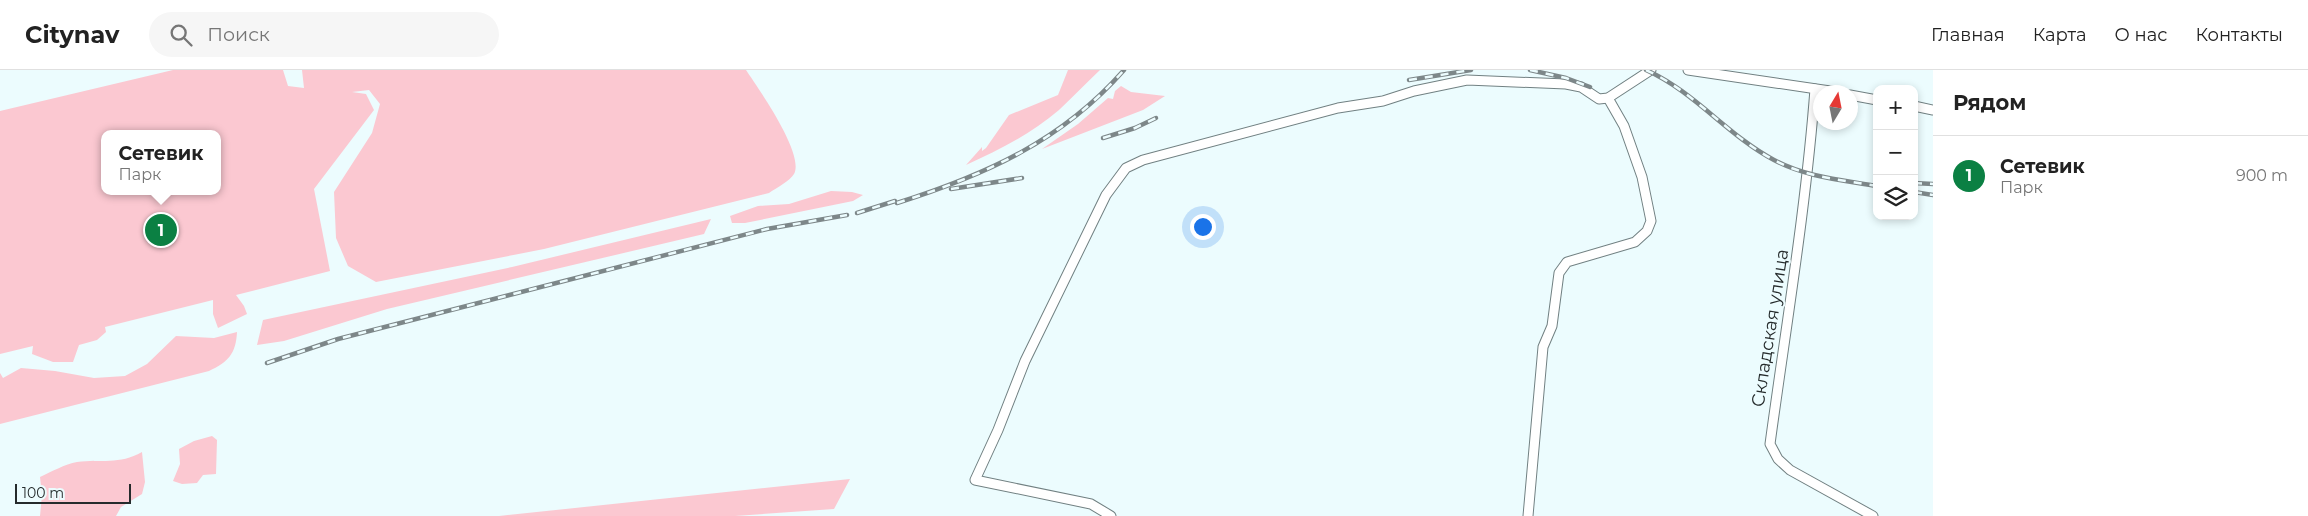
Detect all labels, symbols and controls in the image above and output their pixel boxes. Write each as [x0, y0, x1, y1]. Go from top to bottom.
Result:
search box [149, 12, 499, 57]
text: Citynav [25, 20, 119, 49]
icon: search [167, 21, 195, 49]
text: Поиск [207, 23, 270, 46]
text: Главная [1931, 24, 2005, 46]
text: Карта [2033, 24, 2087, 46]
text: О нас [2115, 24, 2167, 46]
text: Контакты [2195, 24, 2283, 46]
north arrow [1813, 85, 1858, 130]
map controls [1873, 85, 1918, 220]
button: + [1873, 85, 1918, 130]
text: Рядом [1953, 90, 2026, 115]
popup [101, 130, 221, 195]
button: − [1873, 130, 1918, 175]
text: Сетевик [119, 142, 203, 165]
text: Сетевик [2000, 155, 2085, 178]
text: Парк [119, 165, 161, 184]
text: 1 [1966, 166, 1972, 185]
text: 900 m [2236, 166, 2288, 185]
button: layers [1873, 175, 1918, 220]
text: Парк [2000, 178, 2043, 197]
pin: 1 [145, 211, 177, 249]
your location [1190, 214, 1216, 240]
street label: Складская улица [1747, 247, 1793, 409]
scale bar [15, 481, 131, 504]
text: 100 m [22, 484, 64, 502]

